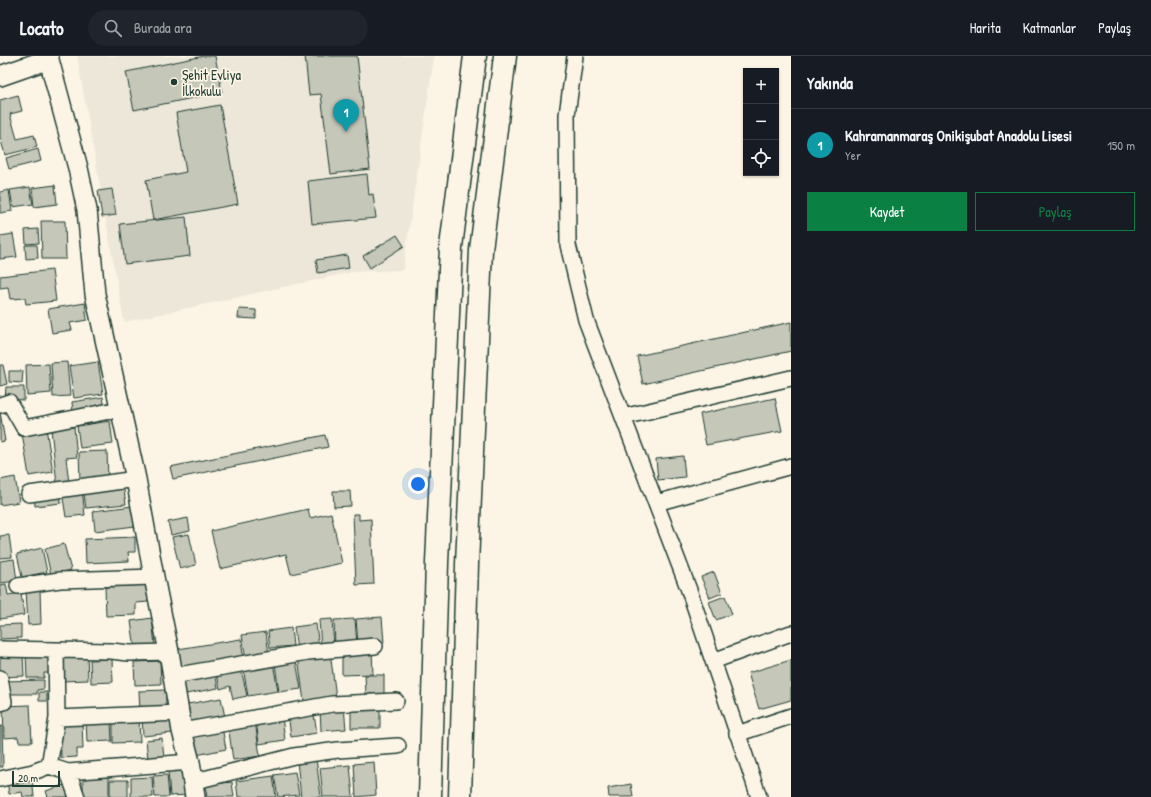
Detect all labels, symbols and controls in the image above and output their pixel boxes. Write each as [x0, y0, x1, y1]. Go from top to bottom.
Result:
search box [88, 10, 368, 46]
text: Locato [20, 15, 64, 41]
icon: search [102, 17, 124, 39]
text: Burada ara [134, 17, 192, 38]
text: Harita [970, 18, 1001, 37]
text: Katmanlar [1023, 18, 1076, 37]
text: Paylaş [1098, 18, 1131, 37]
place label: Şehit Evliya İlkokulu [182, 65, 242, 100]
map controls [743, 68, 779, 176]
button: + [743, 68, 779, 104]
text: Yakında [807, 71, 853, 94]
marker: Şehit Evliya İlkokulu [169, 77, 179, 87]
pin: 1 [333, 99, 359, 132]
button: − [743, 104, 779, 140]
text: Kahramanmaraş Onikişubat Anadolu Lisesi [845, 125, 1072, 146]
text: 1 [818, 136, 822, 154]
text: 150 m [1107, 136, 1135, 154]
button: locate [743, 140, 779, 176]
text: Yer [845, 146, 861, 164]
button: Kaydet [807, 192, 967, 231]
button: Paylaş [975, 192, 1135, 231]
your location [408, 474, 428, 494]
scale bar [12, 769, 60, 788]
text: 20 m [18, 771, 38, 785]

